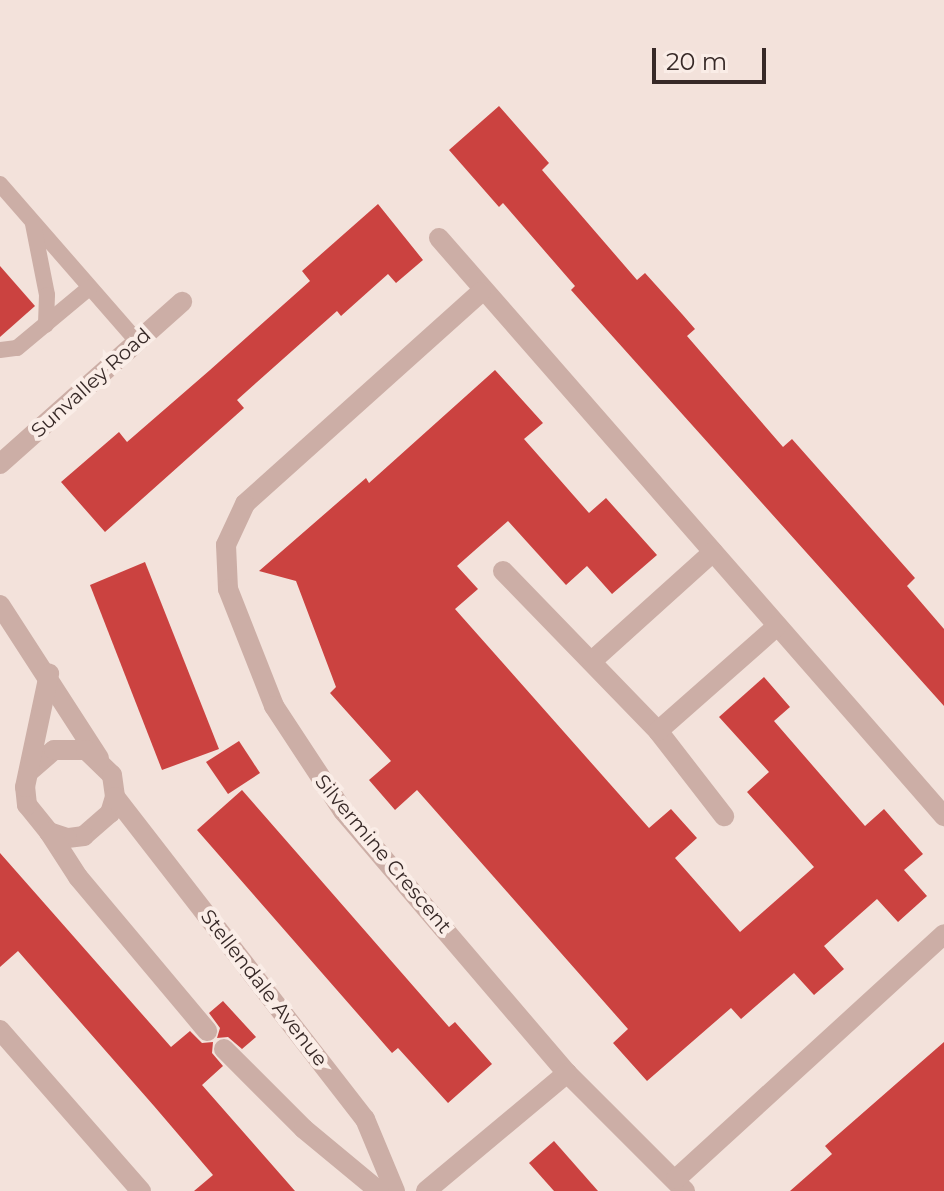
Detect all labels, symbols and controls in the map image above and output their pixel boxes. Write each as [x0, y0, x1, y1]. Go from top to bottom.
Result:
scale bar [656, 32, 770, 82]
text: 20 m [666, 47, 727, 76]
street label: Sunvalley Road [26, 323, 156, 443]
street label: Silvermine Crescent [310, 770, 456, 938]
street label: Stellendale Avenue [195, 905, 333, 1071]

